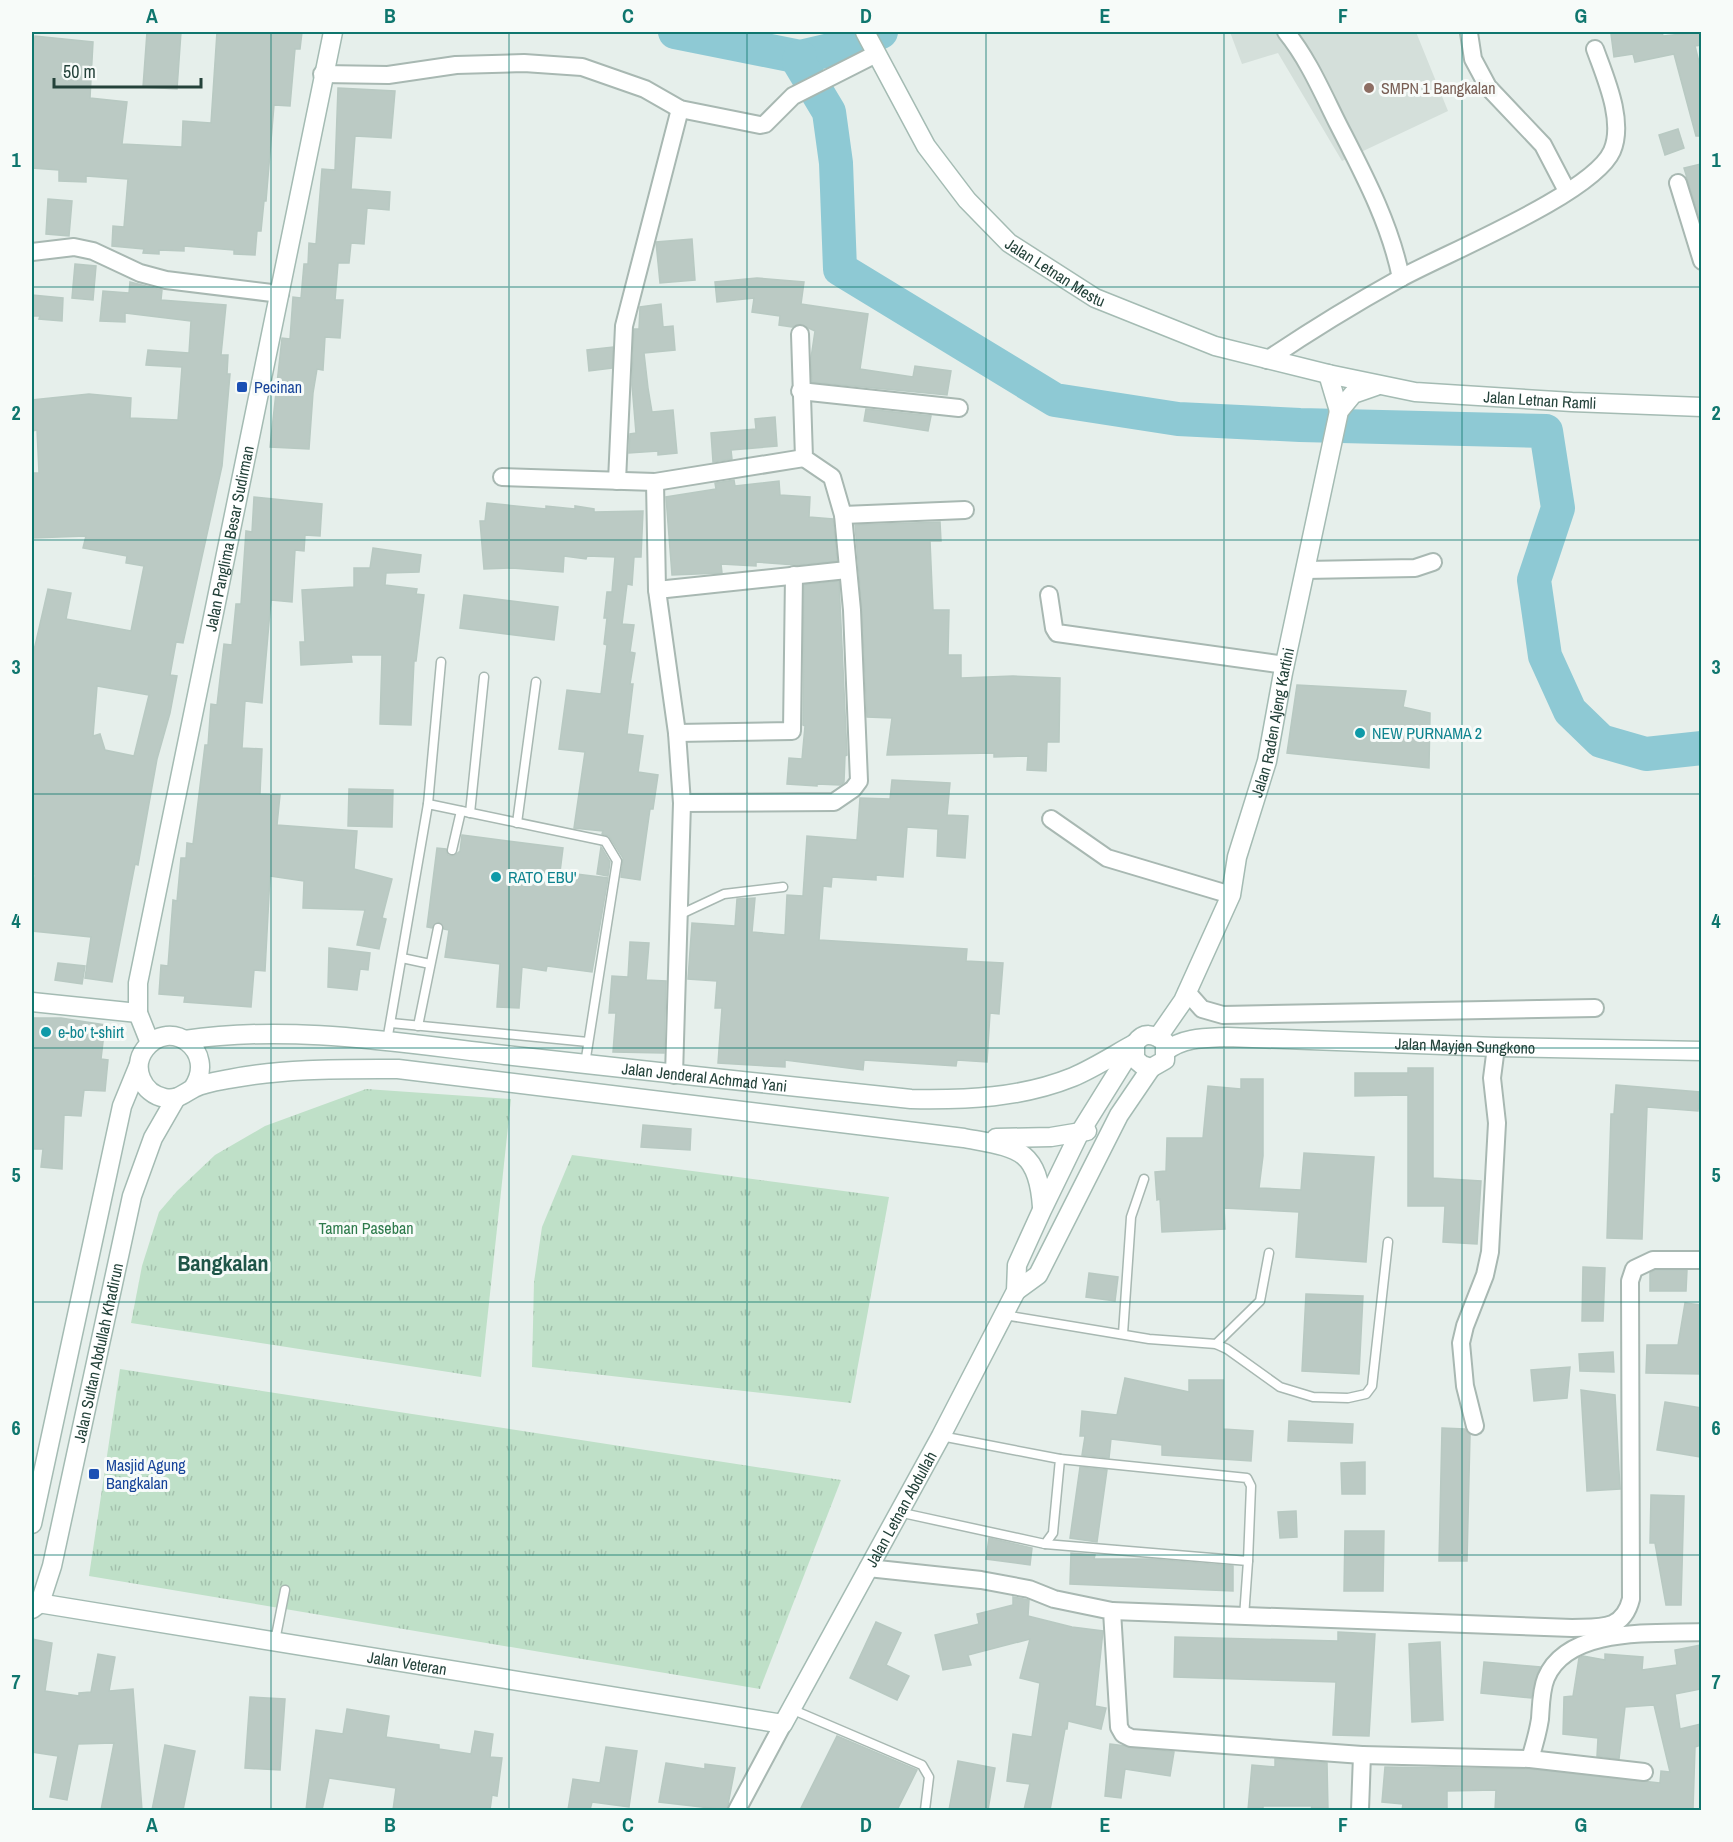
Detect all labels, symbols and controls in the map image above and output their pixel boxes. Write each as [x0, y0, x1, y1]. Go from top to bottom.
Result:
text: A [146, 2, 158, 29]
text: B [384, 2, 396, 29]
text: C [622, 2, 634, 29]
text: D [860, 2, 872, 29]
text: E [1100, 2, 1111, 29]
text: F [1338, 2, 1348, 29]
text: G [1575, 2, 1587, 29]
scale bar [54, 51, 201, 89]
text: 50 m [63, 59, 96, 84]
place label: SMPN 1 Bangkalan [1381, 77, 1496, 99]
marker: SMPN 1 Bangkalan [1362, 81, 1376, 95]
text: 1 [11, 146, 21, 173]
text: 1 [1711, 146, 1721, 173]
street label: Jalan Letnan Mestu [1001, 232, 1108, 312]
place label: Pecinan [254, 376, 302, 398]
marker: Pecinan [235, 380, 249, 394]
street label: Jalan Letnan Ramli [1483, 385, 1597, 414]
text: 2 [11, 399, 21, 426]
text: 2 [1711, 399, 1721, 426]
street label: Jalan Panglima Besar Sudirman [199, 444, 259, 633]
street label: Jalan Raden Ajeng Kartini [1245, 646, 1299, 800]
text: 3 [11, 653, 21, 680]
text: 3 [1711, 653, 1721, 680]
place label: NEW PURNAMA 2 [1372, 722, 1482, 744]
marker: NEW PURNAMA 2 [1353, 726, 1367, 740]
place label: RATO EBU' [508, 866, 576, 888]
marker: RATO EBU' [489, 870, 503, 884]
text: 4 [11, 907, 21, 934]
text: 4 [1711, 907, 1721, 934]
place label: e-bo' t-shirt [58, 1021, 124, 1043]
marker: e-bo' t-shirt [39, 1025, 53, 1039]
street label: Jalan Mayjen Sungkono [1395, 1032, 1535, 1059]
street label: Jalan Jenderal Achmad Yani [621, 1057, 788, 1097]
text: 5 [11, 1161, 21, 1188]
text: 5 [1711, 1161, 1721, 1188]
park label: Taman Paseban [318, 1217, 414, 1239]
district label: Bangkalan [177, 1248, 269, 1278]
street label: Jalan Sultan Abdullah Khadirun [68, 1261, 128, 1445]
text: 6 [11, 1414, 21, 1441]
text: 6 [1711, 1414, 1721, 1441]
street label: Jalan Letnan Abdullah [860, 1447, 942, 1571]
place label: Masjid Agung Bangkalan [106, 1454, 186, 1494]
marker: Masjid Agung Bangkalan [87, 1467, 101, 1481]
street label: Jalan Veteran [366, 1646, 448, 1680]
text: 7 [11, 1668, 21, 1695]
text: 7 [1711, 1668, 1721, 1695]
text: A [146, 1811, 158, 1838]
text: B [384, 1811, 396, 1838]
text: C [622, 1811, 634, 1838]
text: D [860, 1811, 872, 1838]
text: E [1100, 1811, 1111, 1838]
text: F [1338, 1811, 1348, 1838]
text: G [1575, 1811, 1587, 1838]

